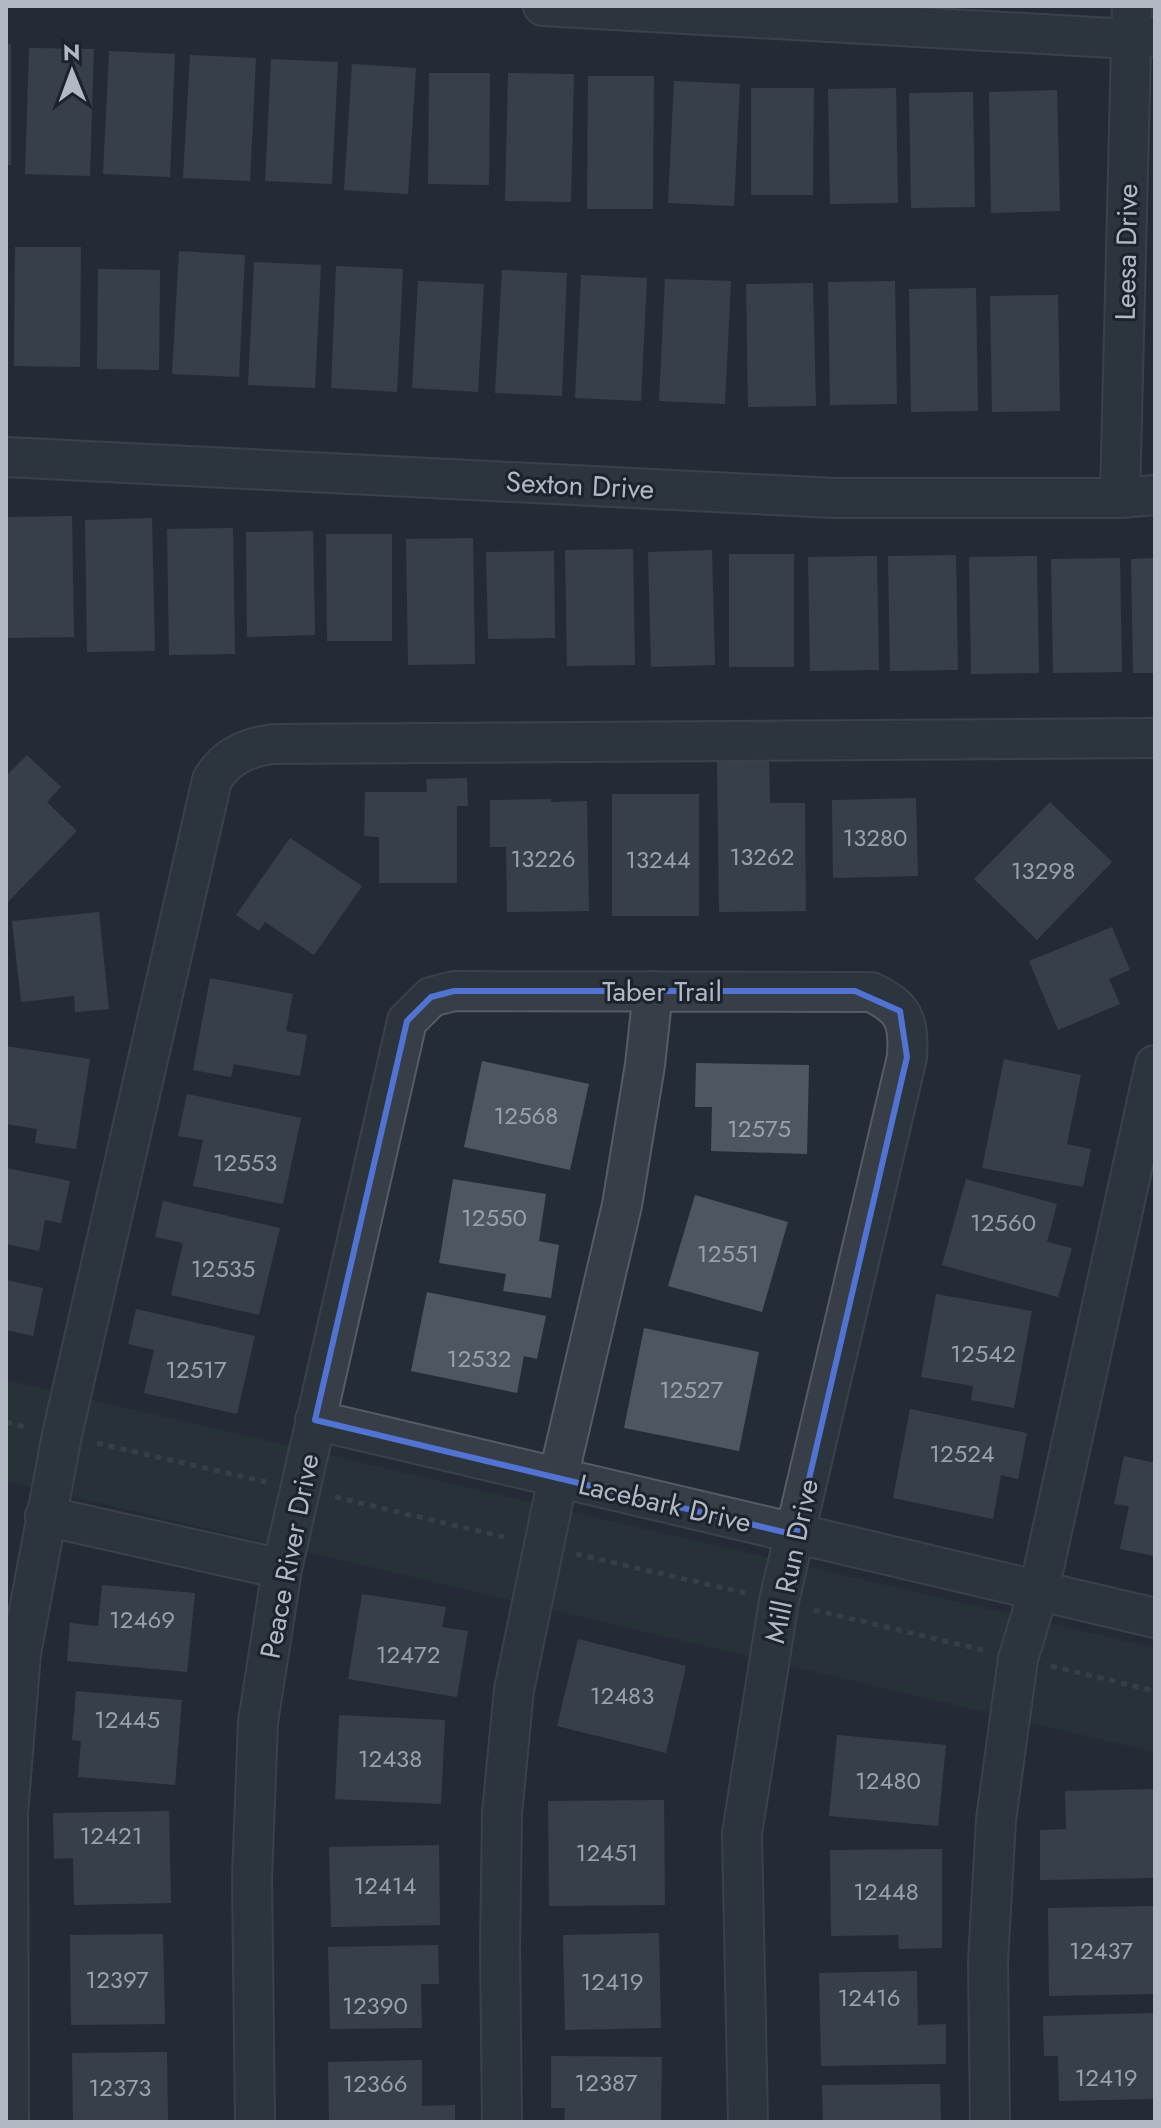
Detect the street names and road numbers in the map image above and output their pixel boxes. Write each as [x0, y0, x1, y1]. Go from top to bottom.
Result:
street label: Leesa Drive [1105, 183, 1148, 321]
street label: Sexton Drive [505, 461, 655, 510]
street label: Taber Trail [602, 971, 722, 1012]
street label: Peace River Drive [250, 1450, 329, 1662]
street label: Lacebark Drive [575, 1464, 755, 1543]
street label: Mill Run Drive [754, 1475, 829, 1647]

